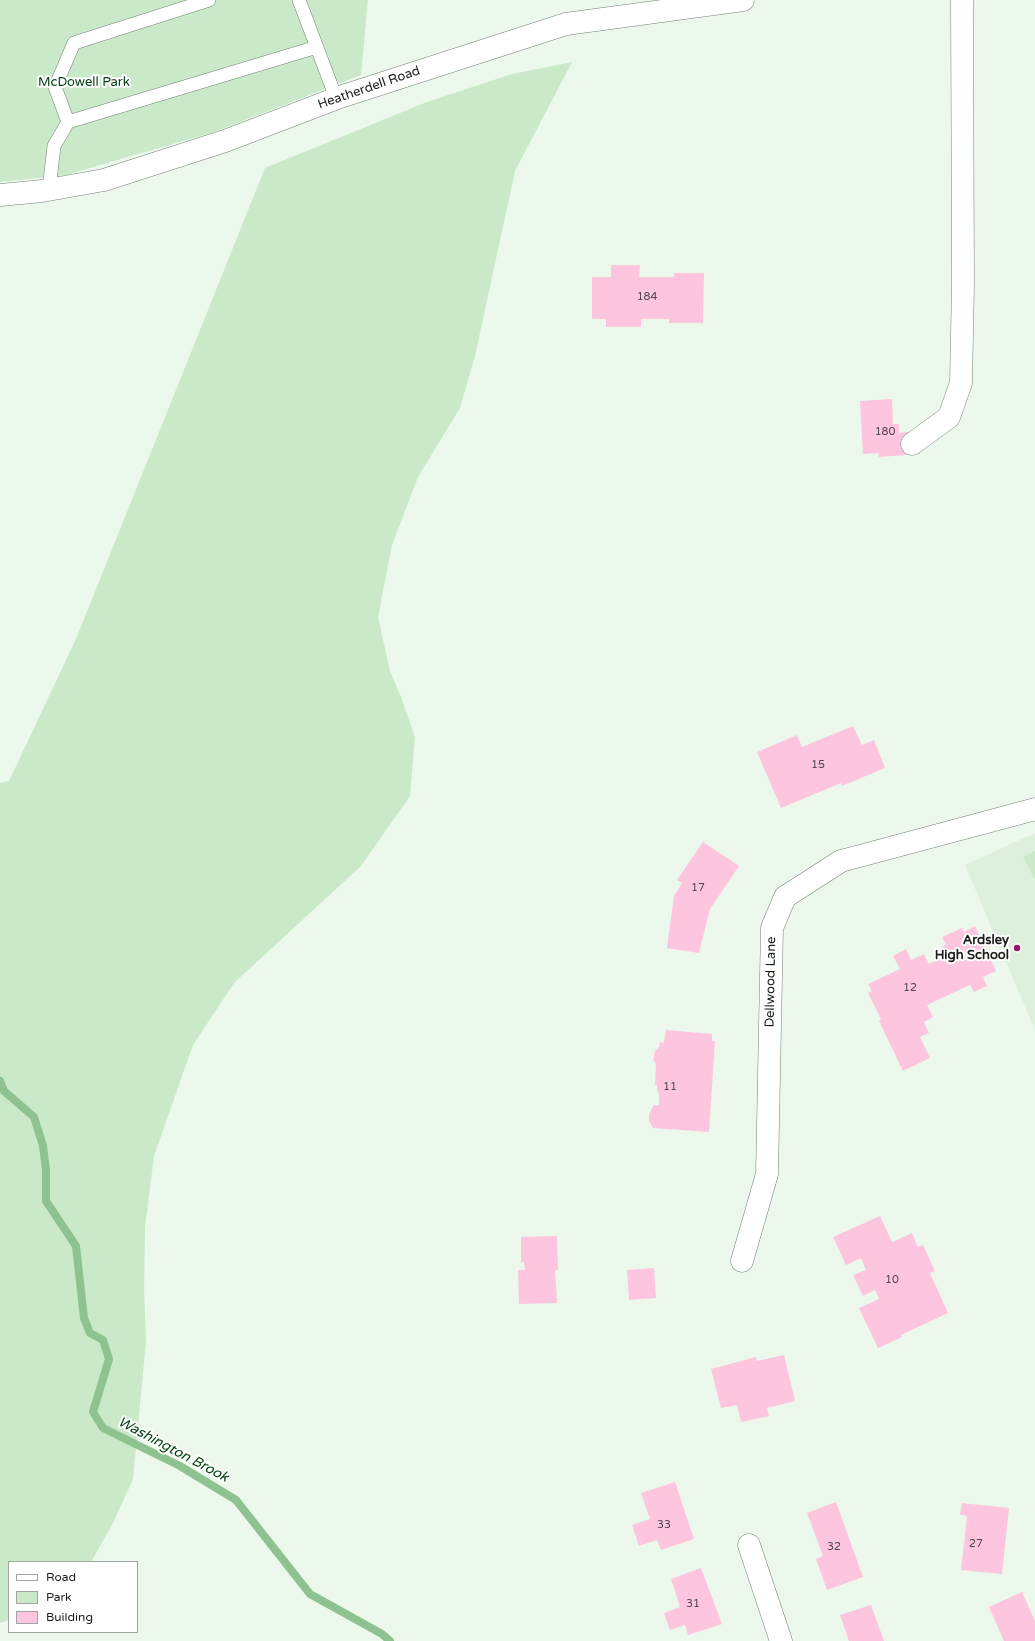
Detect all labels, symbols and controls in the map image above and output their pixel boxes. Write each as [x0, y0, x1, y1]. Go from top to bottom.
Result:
street label: Heatherdell Road [316, 63, 422, 113]
park label: McDowell Park [38, 75, 130, 91]
house number: 184 [637, 290, 657, 304]
house number: 180 [875, 425, 895, 439]
house number: 15 [811, 758, 825, 772]
house number: 17 [691, 881, 705, 895]
place label: Ardsley High School [935, 933, 1009, 964]
street label: Dellwood Lane [762, 936, 780, 1028]
marker: Ardsley High School [1012, 943, 1022, 953]
house number: 12 [903, 981, 917, 995]
house number: 11 [663, 1080, 677, 1094]
house number: 10 [885, 1273, 899, 1287]
water label: Washington Brook [115, 1414, 231, 1486]
house number: 33 [657, 1518, 671, 1532]
house number: 27 [969, 1537, 983, 1551]
house number: 32 [827, 1540, 841, 1554]
legend [8, 1561, 138, 1633]
text: Road [46, 1570, 76, 1584]
text: Park [46, 1590, 72, 1604]
house number: 31 [686, 1597, 700, 1611]
text: Building [46, 1610, 93, 1624]

